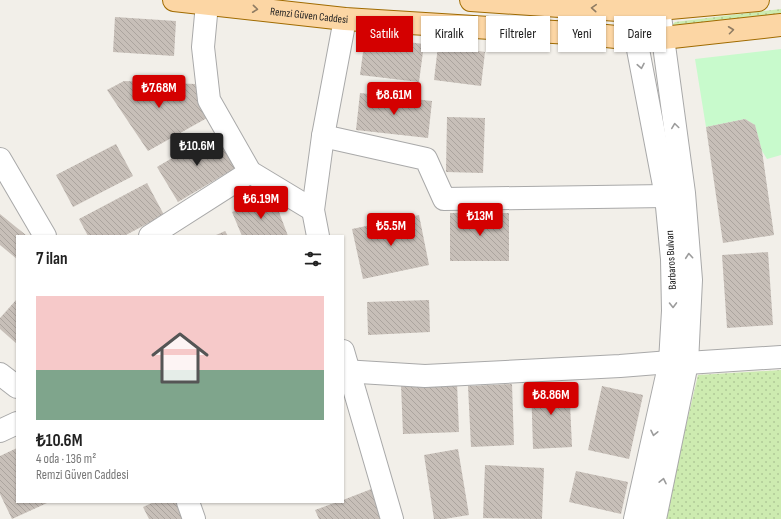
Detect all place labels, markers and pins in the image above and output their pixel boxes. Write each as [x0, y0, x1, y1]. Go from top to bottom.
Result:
pin: ₺7.68M [126, 75, 192, 109]
pin: ₺8.61M [361, 82, 427, 116]
pin: ₺10.6M [164, 133, 230, 167]
pin: ₺6.19M [228, 186, 294, 220]
pin: ₺13M [456, 203, 504, 237]
pin: ₺5.5M [363, 213, 419, 247]
pin: ₺8.86M [518, 382, 584, 416]

